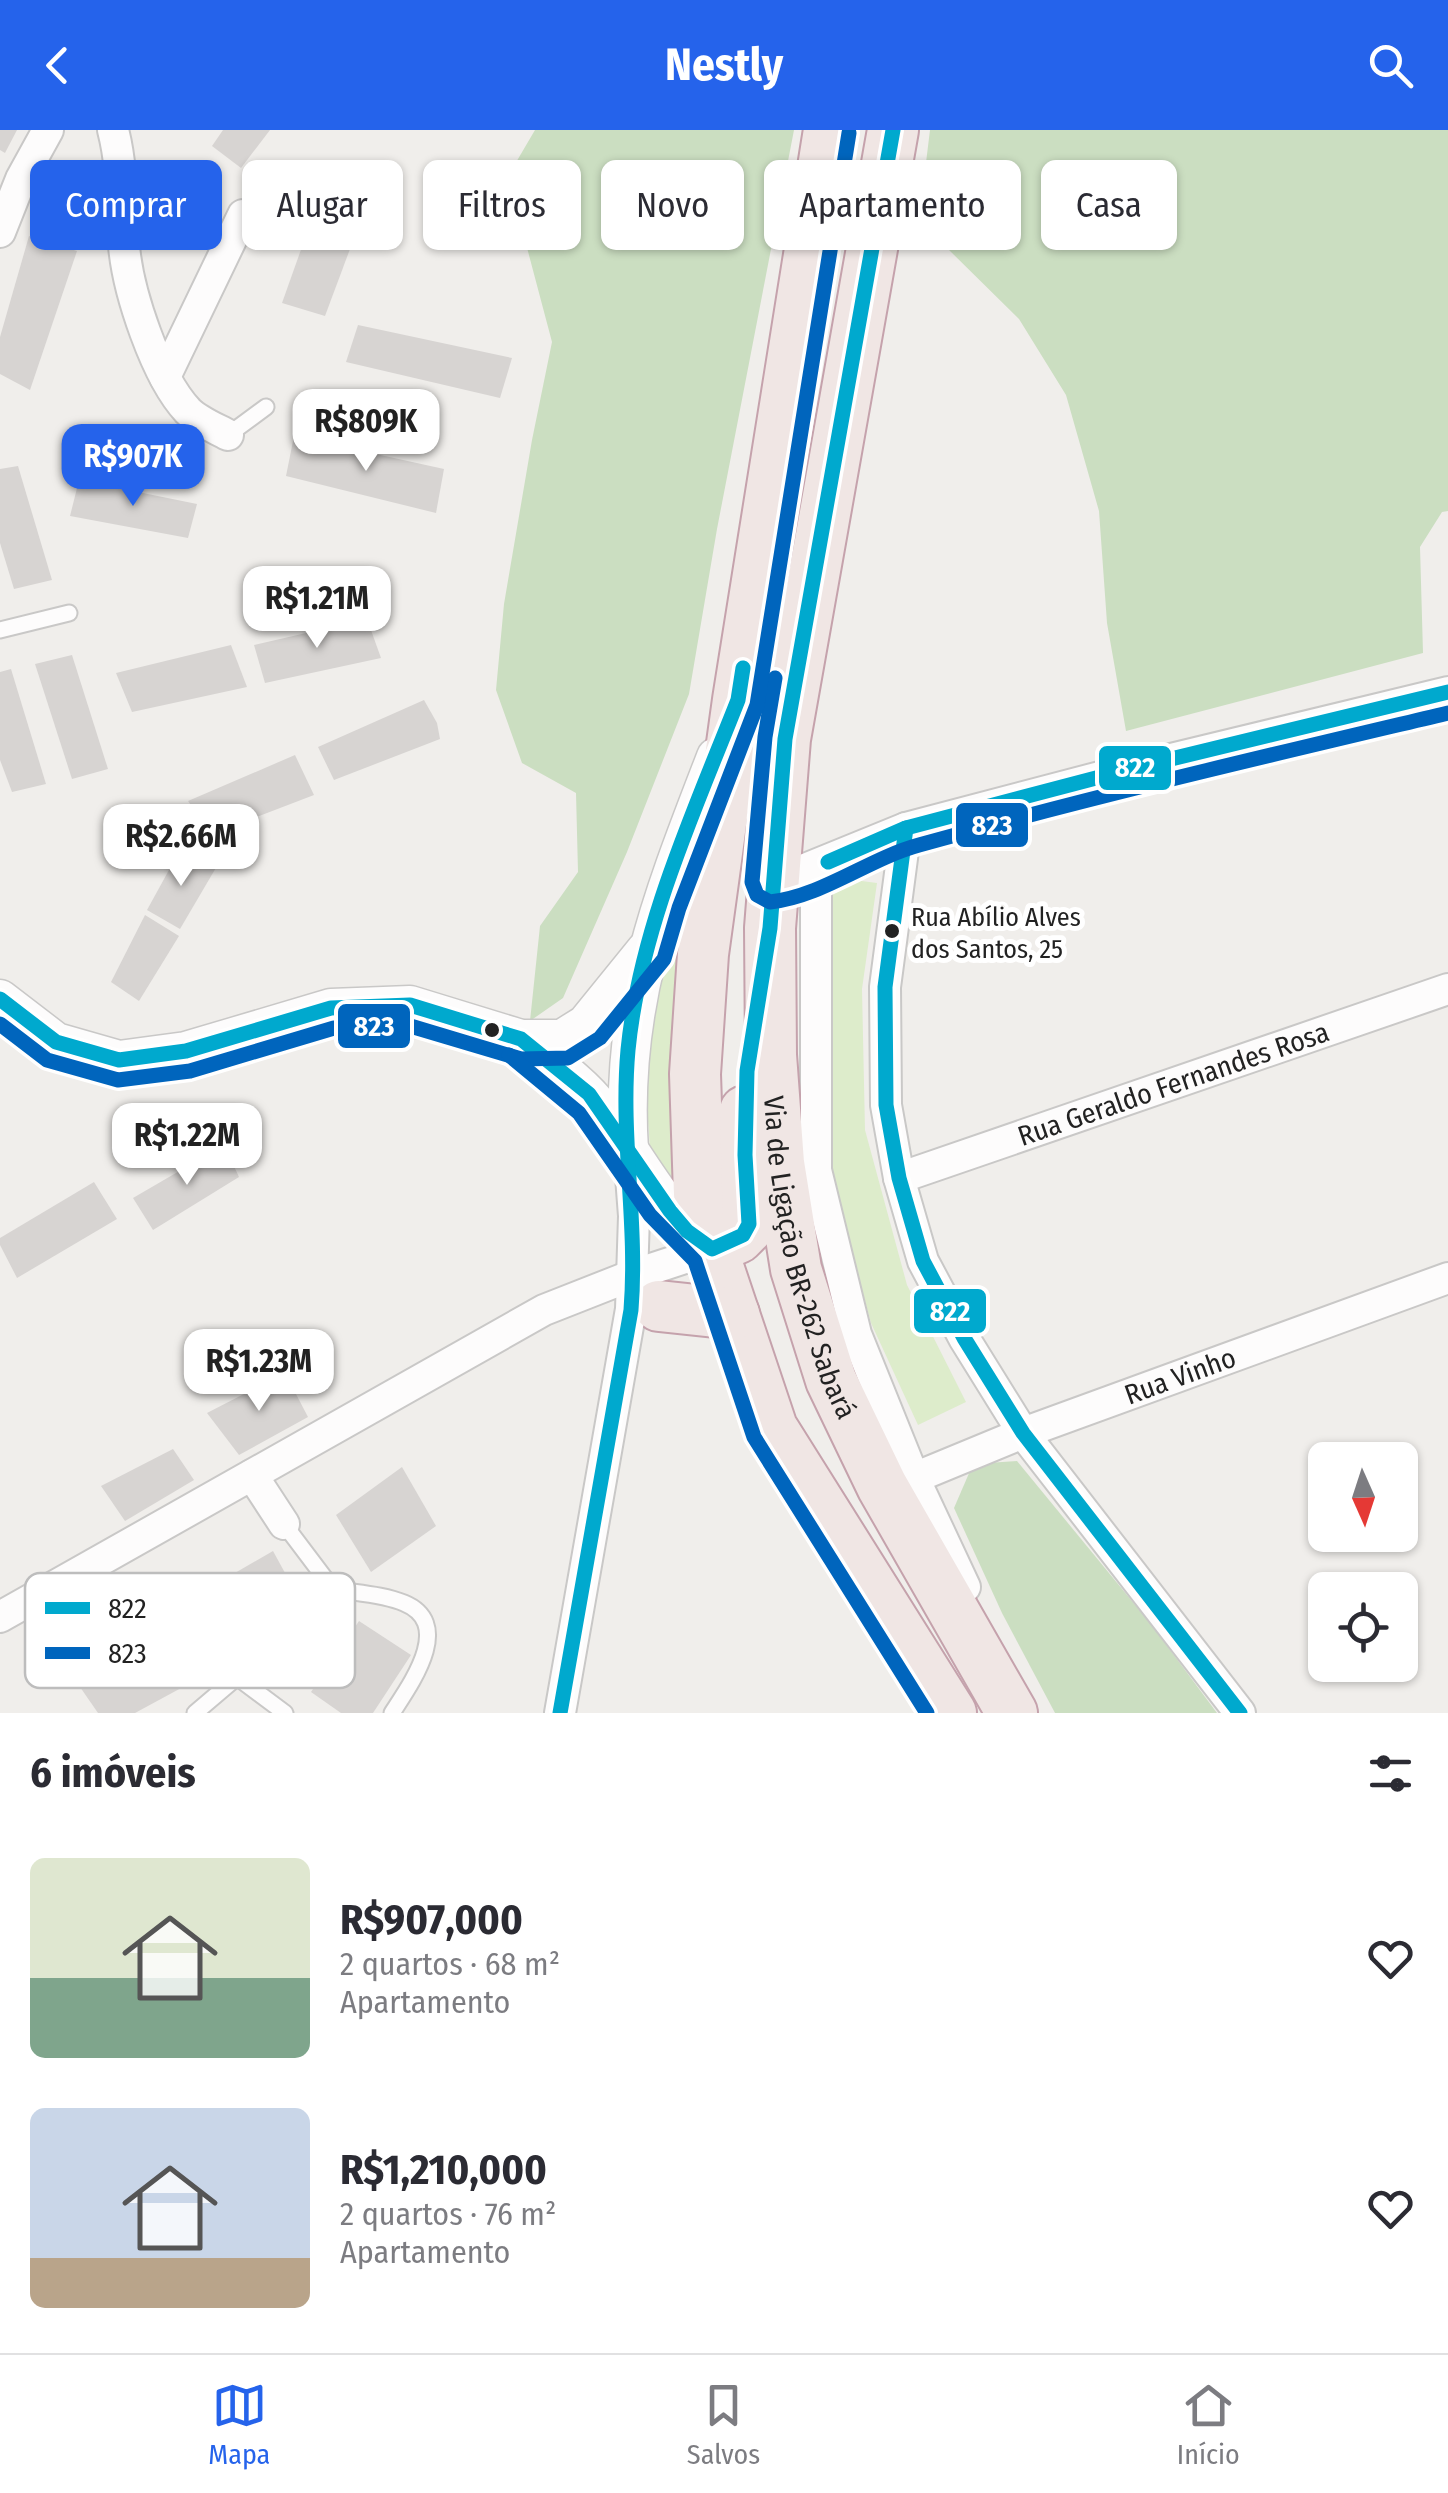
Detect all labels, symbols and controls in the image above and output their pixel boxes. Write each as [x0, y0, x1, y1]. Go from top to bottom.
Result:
icon: back [30, 38, 85, 93]
text: Nestly [665, 38, 783, 92]
icon: search [1363, 38, 1418, 93]
chip: Comprar [30, 160, 222, 250]
chip: Alugar [242, 160, 403, 250]
chip: Filtros [423, 160, 581, 250]
chip: Novo [601, 160, 744, 250]
chip: Apartamento [764, 160, 1021, 250]
chip: Casa [1041, 160, 1177, 250]
pin: R$809K [285, 389, 447, 474]
text: R$809K [315, 402, 417, 440]
pin: R$907K [52, 424, 214, 509]
text: R$907K [84, 437, 182, 475]
pin: R$1.21M [225, 566, 409, 651]
text: R$1.21M [265, 579, 369, 617]
line badge: 822 [1097, 744, 1173, 792]
text: 822 [1115, 751, 1155, 784]
line badge: 823 [954, 801, 1030, 849]
pin: R$2.66M [89, 804, 273, 889]
text: 823 [972, 809, 1012, 842]
text: R$2.66M [125, 817, 237, 855]
place label: Rua Abílio Alves dos Santos, 25 [911, 902, 1081, 965]
marker: Rua Abílio Alves dos Santos, 25 [882, 921, 902, 941]
line badge: 823 [336, 1002, 412, 1050]
text: 823 [354, 1010, 394, 1043]
street label: Rua Geraldo Fernandes Rosa [1013, 1015, 1333, 1153]
unlabelled marker [482, 1020, 502, 1040]
street label: Via de Ligação BR-262 Sabará [757, 1095, 863, 1424]
pin: R$1.22M [95, 1103, 279, 1188]
text: R$1.22M [134, 1116, 240, 1154]
line badge: 822 [912, 1287, 988, 1335]
text: 822 [930, 1295, 970, 1328]
pin: R$1.23M [167, 1329, 351, 1414]
street label: Rua Vinho [1120, 1341, 1240, 1412]
text: R$1.23M [206, 1342, 312, 1380]
north arrow [1308, 1442, 1418, 1552]
map controls [1308, 1442, 1418, 1682]
button: locate [1308, 1572, 1418, 1682]
legend [25, 1573, 355, 1688]
text: 822 [108, 1592, 147, 1625]
text: 823 [108, 1637, 147, 1670]
icon: filters [1363, 1746, 1418, 1801]
text: 6 imóveis [30, 1748, 196, 1798]
text: R$907,000 [340, 1895, 523, 1945]
icon: home [110, 1898, 230, 2018]
icon: heart [1363, 1931, 1418, 1986]
text: 2 quartos · 68 m² [340, 1945, 560, 1983]
text: Apartamento [340, 1983, 510, 2021]
text: R$1,210,000 [340, 2145, 547, 2195]
icon: home [110, 2148, 230, 2268]
icon: heart [1363, 2181, 1418, 2236]
text: 2 quartos · 76 m² [340, 2195, 556, 2233]
text: Apartamento [340, 2233, 510, 2271]
tab: Mapa [208, 2378, 270, 2471]
tab: Salvos [687, 2378, 760, 2471]
tab: Início [1177, 2378, 1240, 2471]

